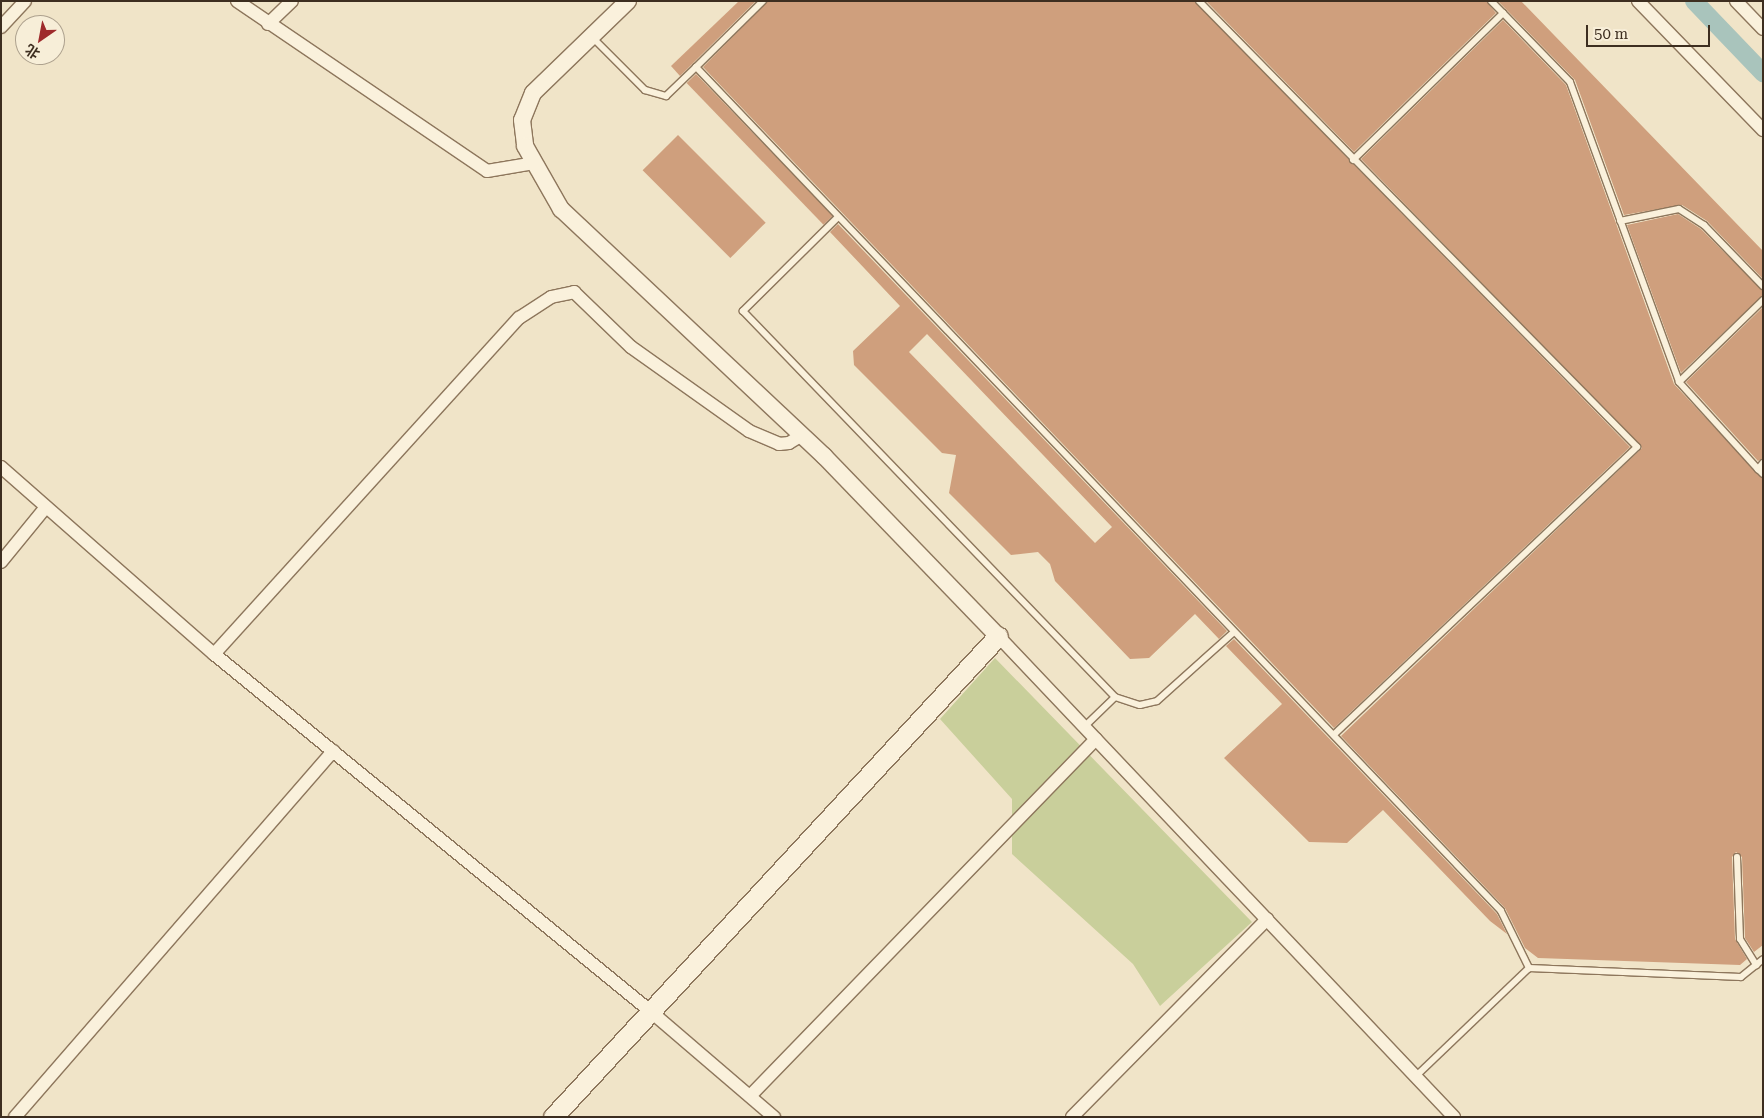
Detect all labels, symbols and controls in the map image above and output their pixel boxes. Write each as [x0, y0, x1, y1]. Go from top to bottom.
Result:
north arrow [15, 15, 65, 65]
scale bar [1589, 15, 1713, 47]
text: 50 m [1594, 25, 1628, 43]
text: 北 [22, 41, 43, 62]

